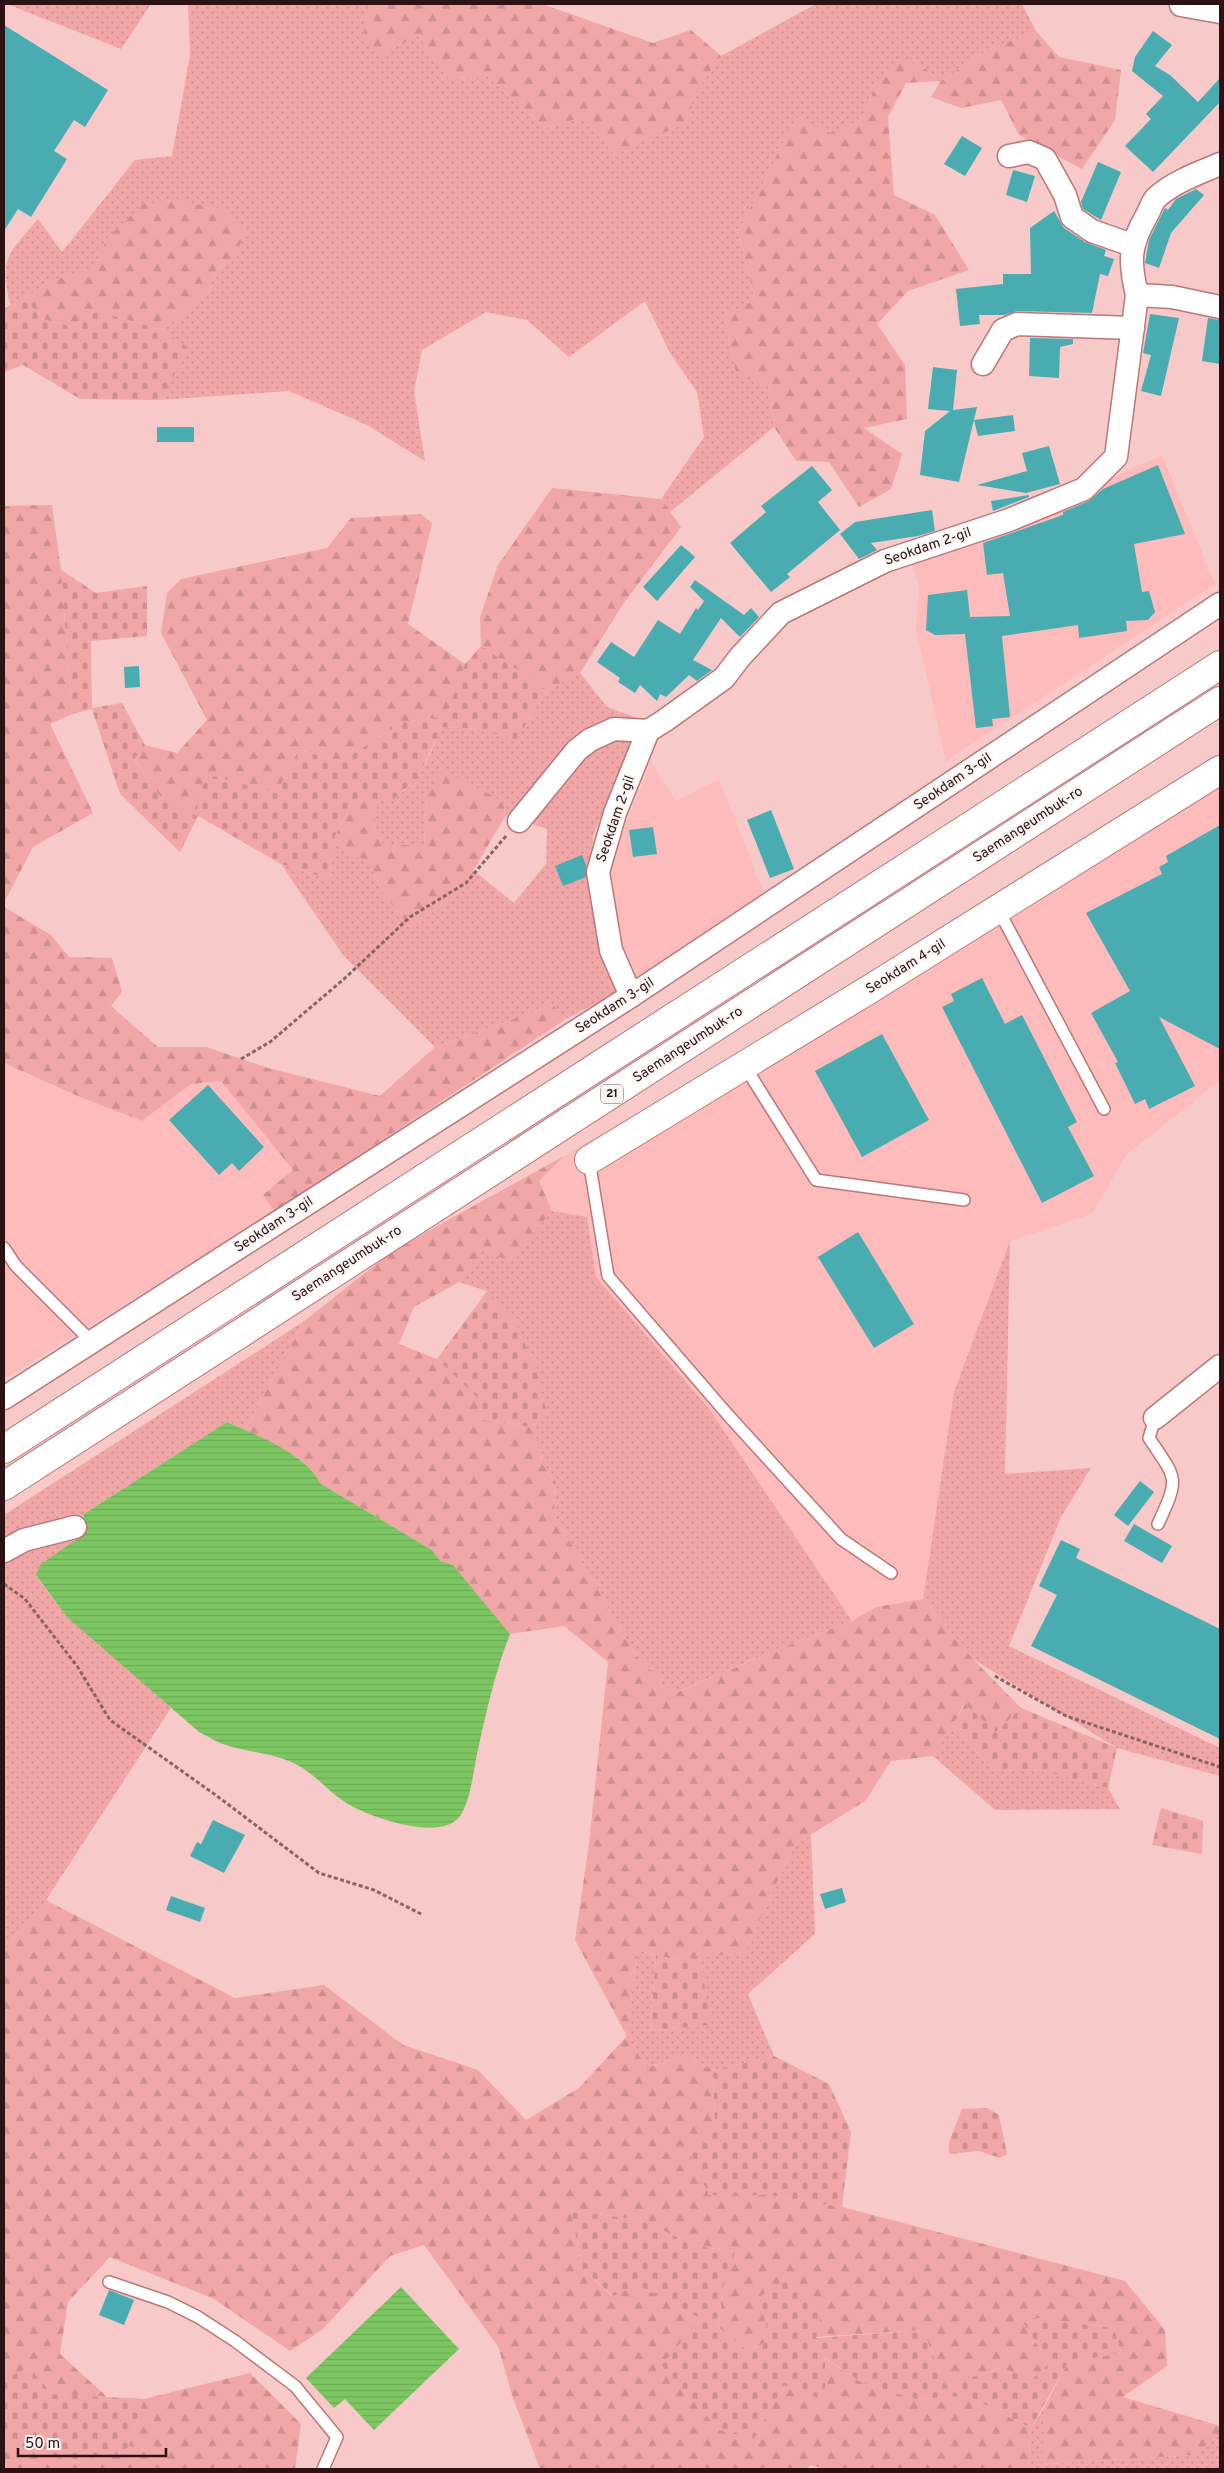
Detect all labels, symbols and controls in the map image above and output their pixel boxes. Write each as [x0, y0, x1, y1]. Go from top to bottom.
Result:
street label: Seokdam 2-gil [882, 524, 974, 570]
street label: Seokdam 3-gil [911, 750, 995, 814]
street label: Seokdam 2-gil [593, 773, 639, 865]
street label: Saemangeumbuk-ro [970, 783, 1086, 867]
street label: Seokdam 4-gil [863, 936, 949, 998]
street label: Seokdam 3-gil [572, 974, 658, 1038]
street label: Saemangeumbuk-ro [630, 1003, 746, 1087]
road number: 21 [601, 1084, 623, 1104]
street label: Seokdam 3-gil [231, 1193, 317, 1257]
street label: Saemangeumbuk-ro [289, 1222, 405, 1306]
scale bar [18, 2426, 165, 2458]
text: 50 m [25, 2435, 60, 2454]

